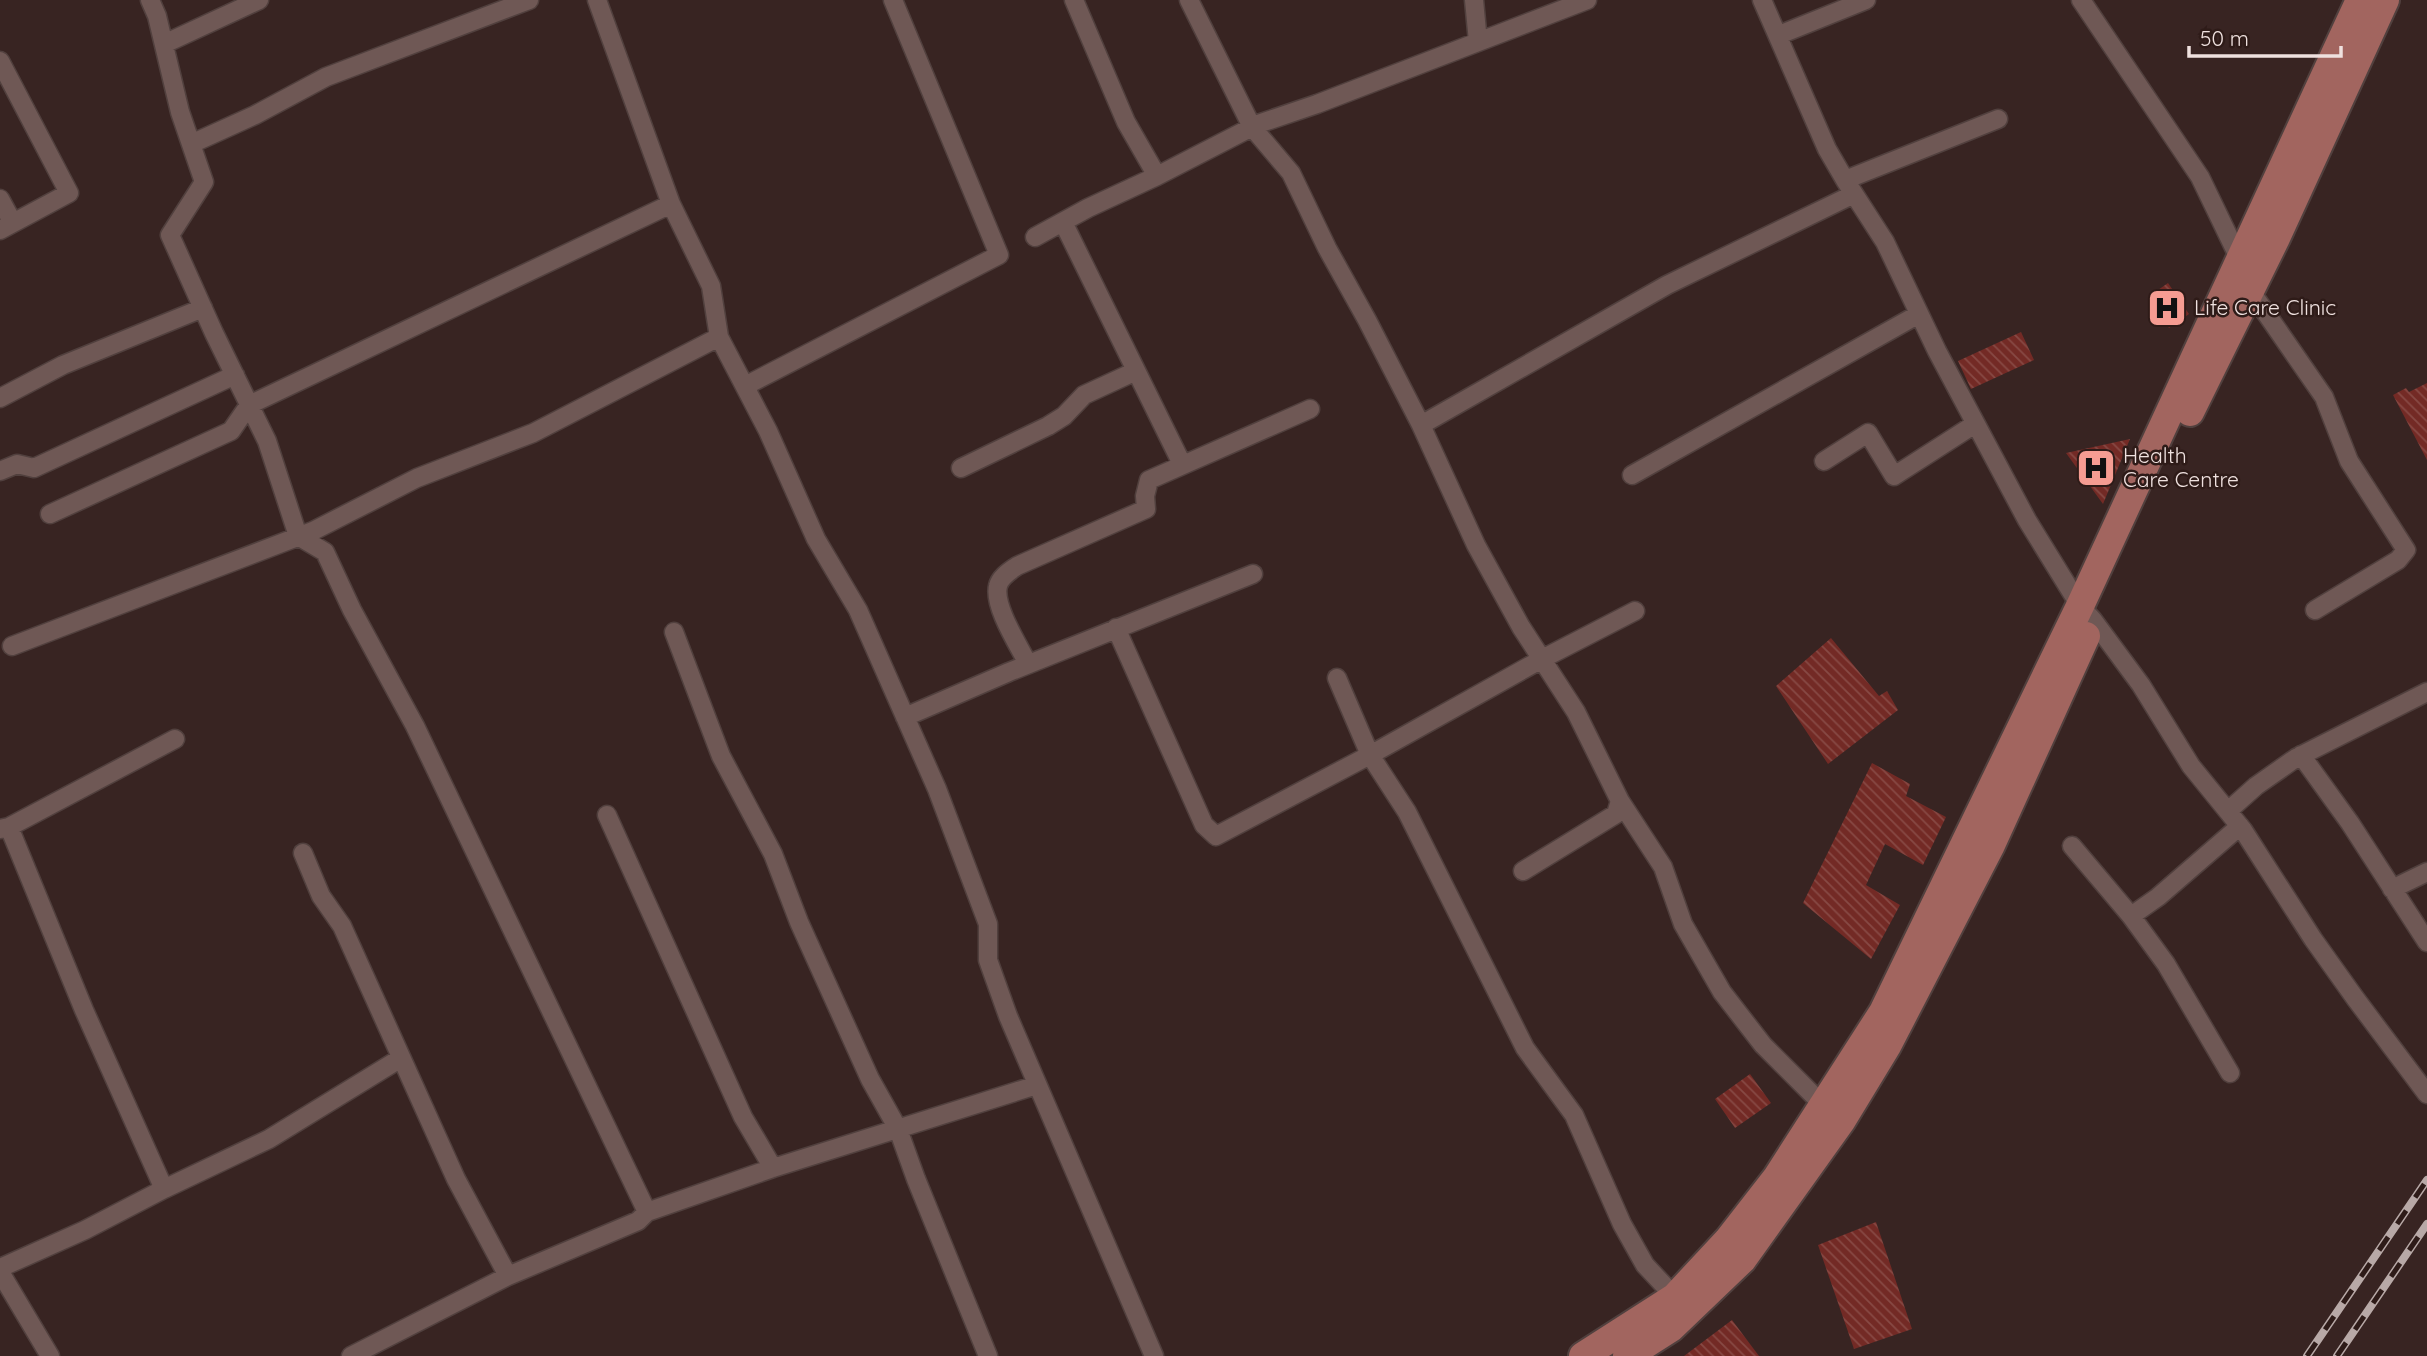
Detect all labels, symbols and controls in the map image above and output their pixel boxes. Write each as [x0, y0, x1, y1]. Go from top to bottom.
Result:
scale bar [2189, 14, 2341, 58]
text: 50 m [2200, 25, 2249, 51]
hospital icon: Life Care Clinic [2146, 287, 2188, 329]
place label: Life Care Clinic [2194, 294, 2336, 320]
place label: Health Care Centre [2123, 442, 2239, 492]
hospital icon: Health Care Centre [2075, 447, 2117, 489]

